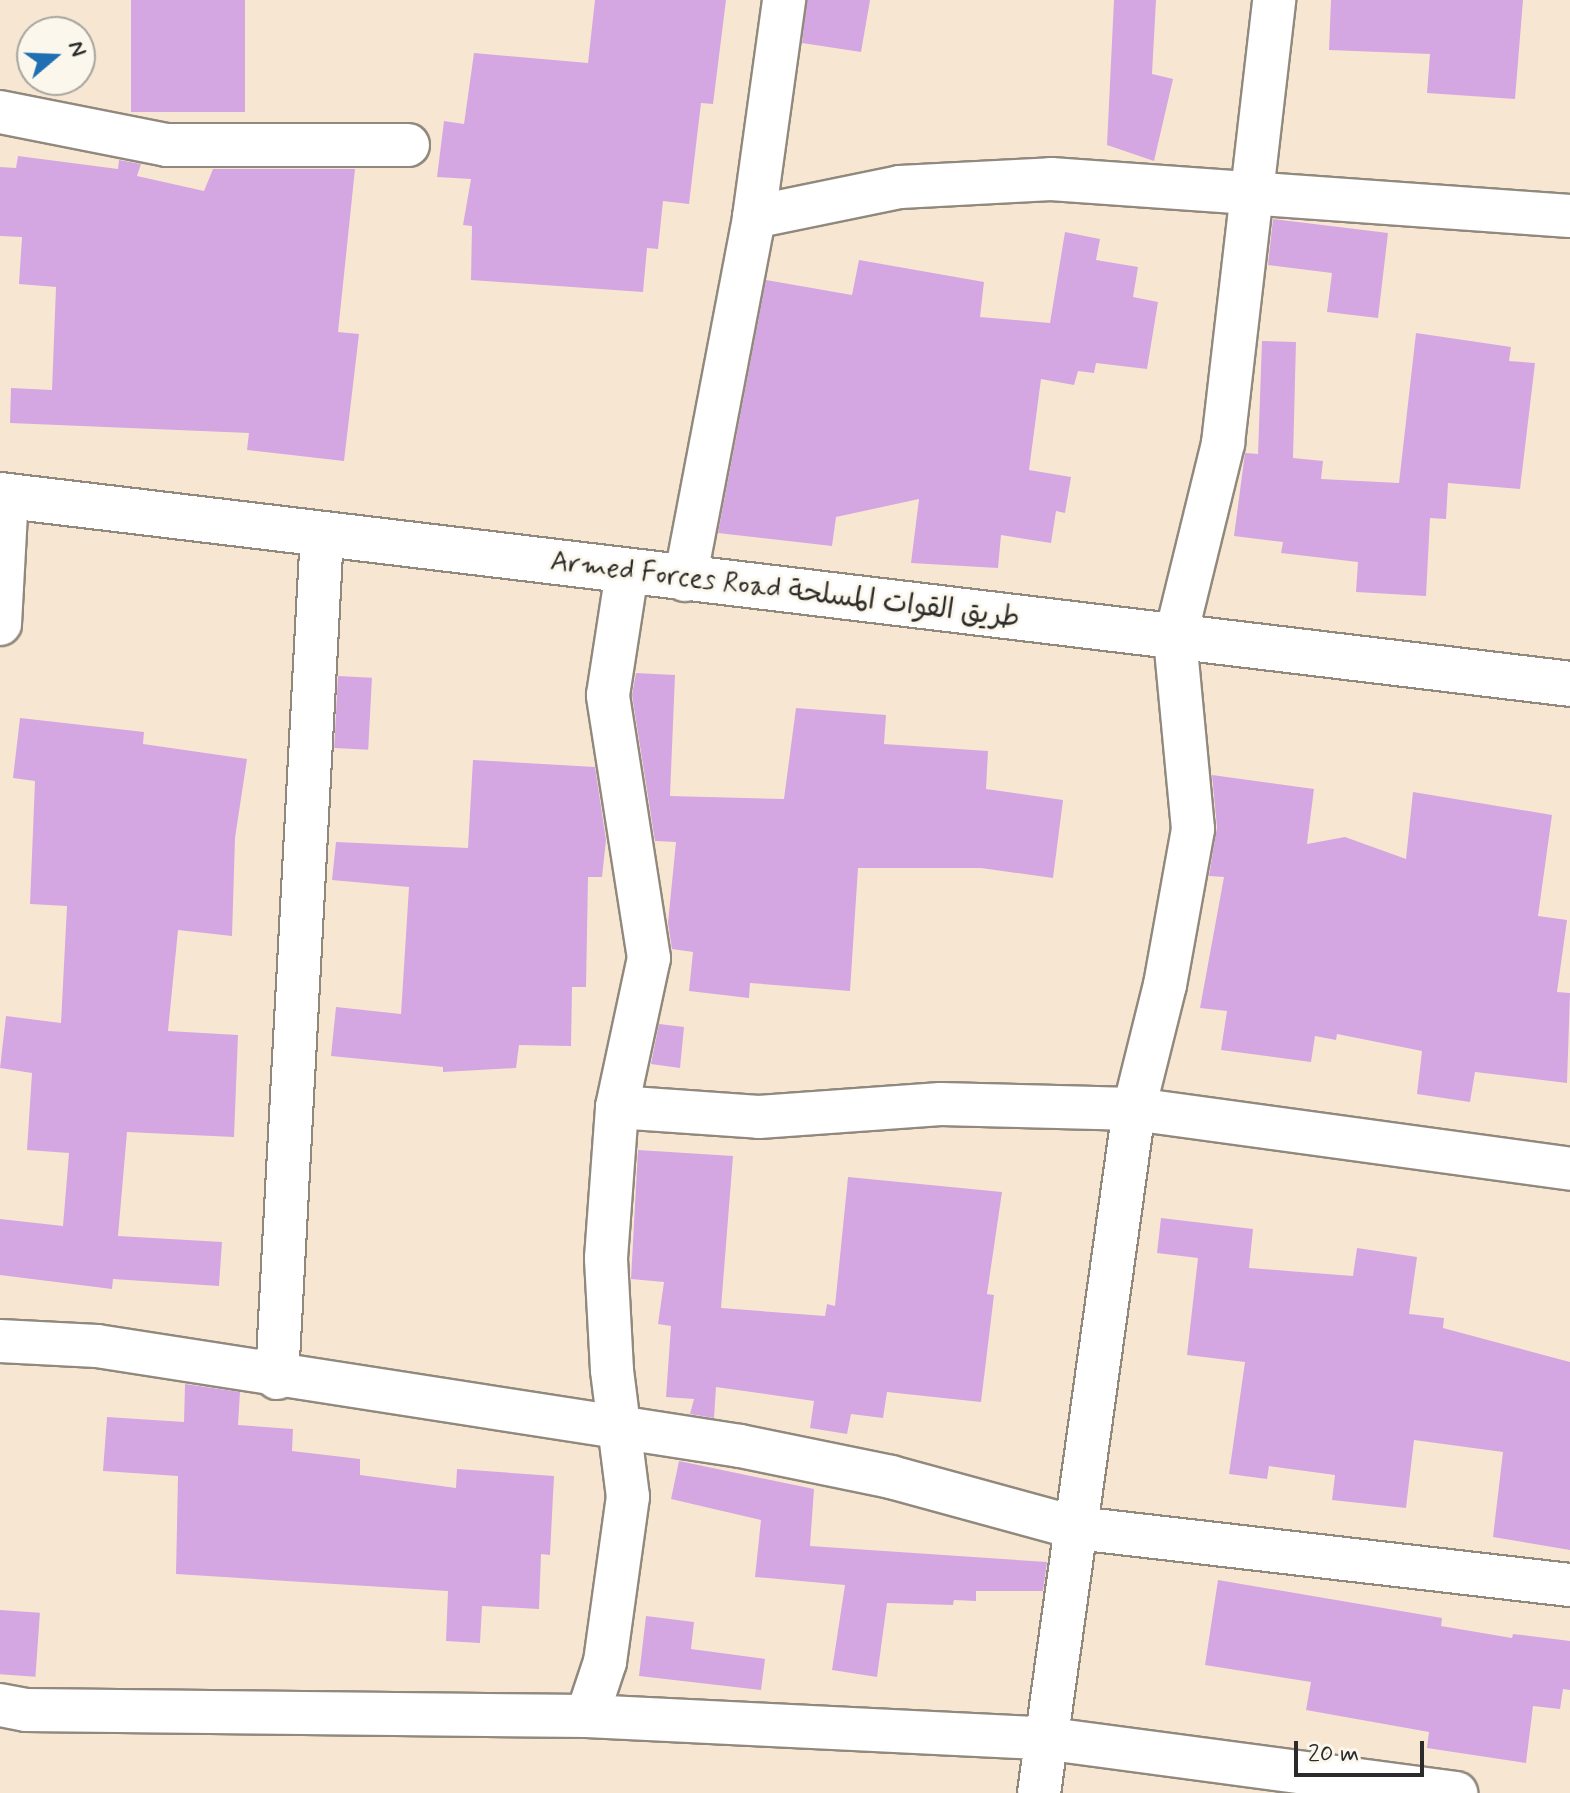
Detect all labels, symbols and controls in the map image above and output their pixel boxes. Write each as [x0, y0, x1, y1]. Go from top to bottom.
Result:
north arrow [16, 16, 96, 96]
text: N [61, 37, 92, 60]
street label: Armed Forces Road طريق القوات المسلحة [550, 546, 1020, 636]
scale bar [1298, 1725, 1428, 1775]
text: 20 m [1308, 1739, 1359, 1770]

